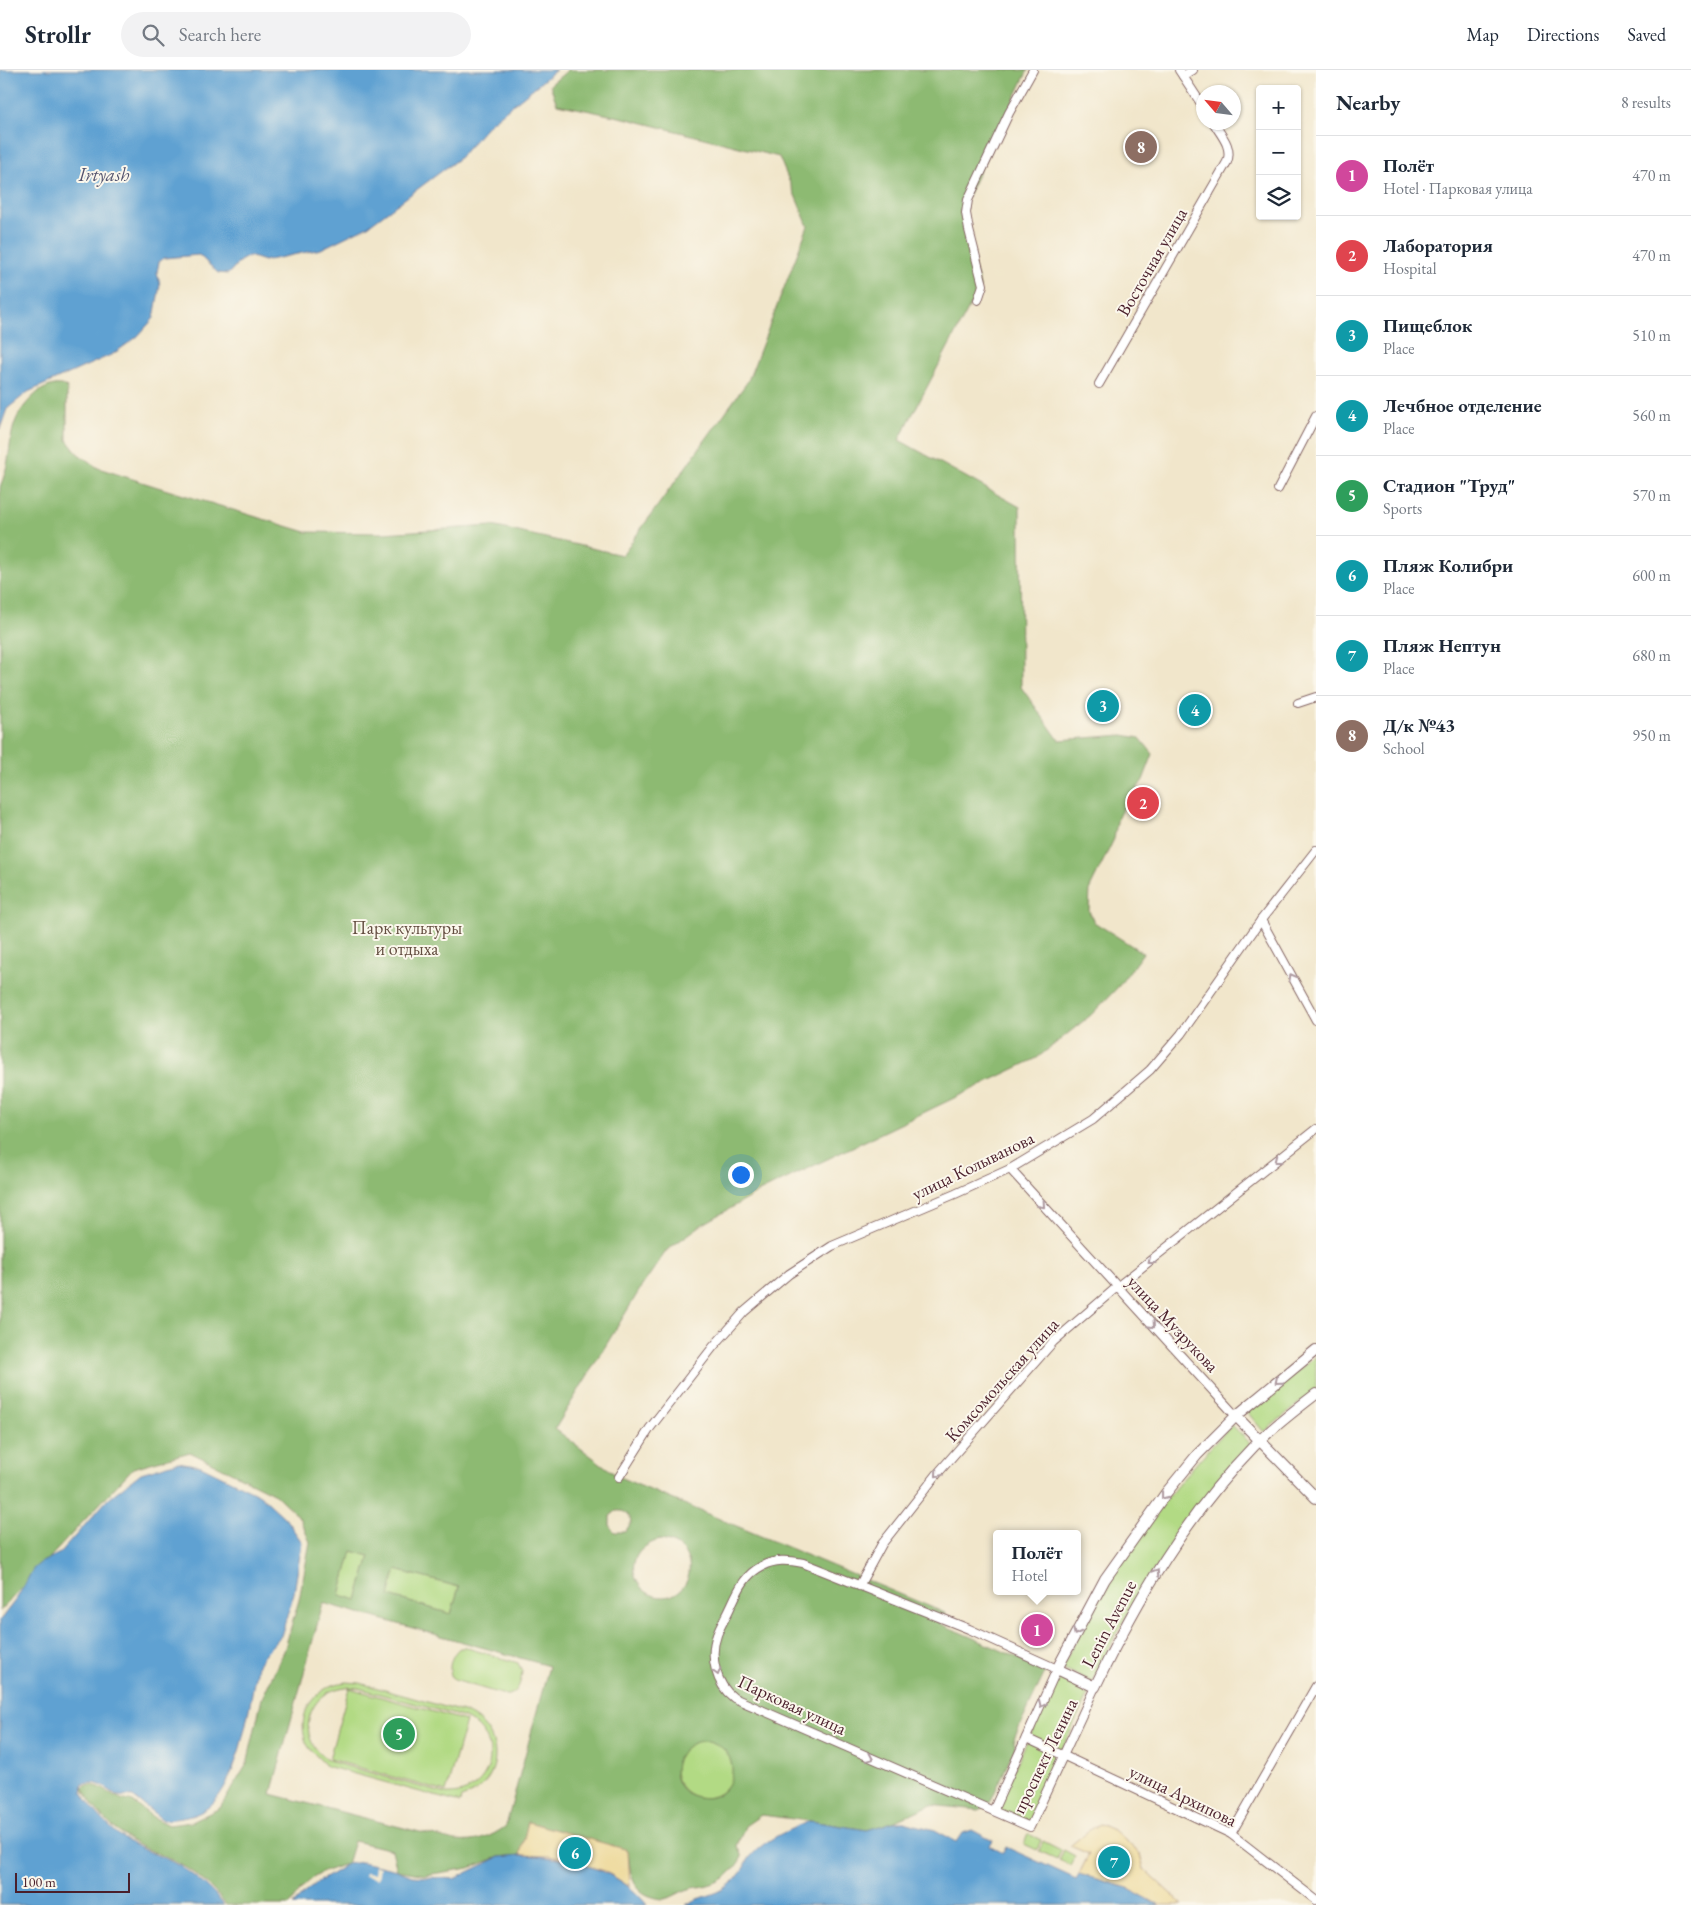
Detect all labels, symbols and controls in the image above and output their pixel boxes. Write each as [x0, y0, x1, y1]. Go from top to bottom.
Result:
search box [121, 12, 471, 57]
text: Strollr [25, 19, 91, 50]
icon: search [139, 21, 167, 49]
text: Search here [179, 22, 261, 47]
text: Map [1467, 23, 1499, 46]
text: Directions [1527, 23, 1599, 46]
text: Saved [1627, 23, 1666, 46]
north arrow [1196, 85, 1241, 130]
map controls [1256, 85, 1301, 220]
button: + [1256, 85, 1301, 130]
text: Nearby [1336, 89, 1400, 116]
text: 8 results [1621, 92, 1671, 113]
pin: 8 [1125, 128, 1157, 166]
button: − [1256, 130, 1301, 175]
text: Полёт [1383, 153, 1434, 178]
water label: Irtyash [78, 162, 129, 187]
text: 1 [1348, 165, 1356, 186]
text: 470 m [1632, 165, 1671, 186]
button: layers [1256, 175, 1301, 220]
text: Hotel · Парковая улица [1383, 178, 1533, 199]
street label: Восточная улица [1111, 203, 1192, 320]
text: Лаборатория [1383, 233, 1493, 258]
text: 2 [1348, 245, 1356, 266]
text: 470 m [1632, 245, 1671, 266]
text: Hospital [1383, 258, 1437, 279]
text: Пищеблок [1383, 313, 1472, 338]
text: 3 [1348, 325, 1356, 346]
text: 510 m [1632, 325, 1671, 346]
text: Place [1383, 338, 1415, 359]
text: Лечбное отделение [1383, 393, 1542, 418]
text: 4 [1348, 405, 1356, 426]
text: 560 m [1632, 405, 1671, 426]
text: Place [1383, 418, 1415, 439]
text: Стадион "Труд" [1383, 473, 1515, 498]
text: 5 [1348, 485, 1356, 506]
text: 570 m [1632, 485, 1671, 506]
text: Sports [1383, 498, 1422, 519]
text: Пляж Колибри [1383, 553, 1513, 578]
text: 6 [1348, 565, 1356, 586]
text: 600 m [1632, 565, 1671, 586]
text: Place [1383, 578, 1415, 599]
text: Пляж Нептун [1383, 633, 1501, 658]
text: 7 [1348, 645, 1356, 666]
text: 680 m [1632, 645, 1671, 666]
text: Place [1383, 658, 1415, 679]
pin: 3 [1087, 687, 1119, 725]
pin: 4 [1179, 691, 1211, 729]
text: Д/к №43 [1383, 713, 1455, 738]
text: 8 [1348, 725, 1356, 746]
text: 950 m [1632, 725, 1671, 746]
text: School [1383, 738, 1425, 759]
pin: 2 [1127, 784, 1159, 822]
park label: Парк культуры и отдыха [352, 916, 462, 960]
one-way arrow [1289, 973, 1299, 982]
street label: улица Колыванова [908, 1126, 1038, 1205]
one-way arrow [1274, 1154, 1284, 1163]
your location [728, 1162, 754, 1188]
one-way arrow [1037, 1200, 1046, 1209]
one-way arrow [1148, 1255, 1157, 1263]
street label: улица Музрукова [1123, 1270, 1225, 1378]
street label: Комсомольская улица [940, 1312, 1064, 1446]
one-way arrow [1146, 1320, 1155, 1329]
one-way arrow [1275, 1375, 1284, 1383]
one-way arrow [935, 1468, 943, 1477]
one-way arrow [1161, 1490, 1169, 1499]
popup [993, 1530, 1081, 1595]
text: Полёт [1012, 1540, 1063, 1565]
text: Hotel [1012, 1565, 1047, 1586]
one-way arrow [1150, 1569, 1159, 1578]
street label: Lenin Avenue [1076, 1576, 1141, 1672]
pin: 1 [1021, 1611, 1053, 1649]
one-way arrow [1072, 1627, 1082, 1636]
one-way arrow [712, 1668, 722, 1676]
street label: Парковая улица [734, 1669, 851, 1740]
street label: проспект Ленина [1007, 1694, 1083, 1817]
one-way arrow [1037, 1699, 1048, 1708]
pin: 5 [383, 1715, 415, 1753]
one-way arrow [865, 1751, 874, 1762]
street label: улица Архипова [1126, 1760, 1241, 1832]
pin: 6 [559, 1834, 591, 1872]
pin: 7 [1098, 1843, 1130, 1881]
scale bar [15, 1870, 130, 1893]
text: 100 m [22, 1873, 56, 1891]

